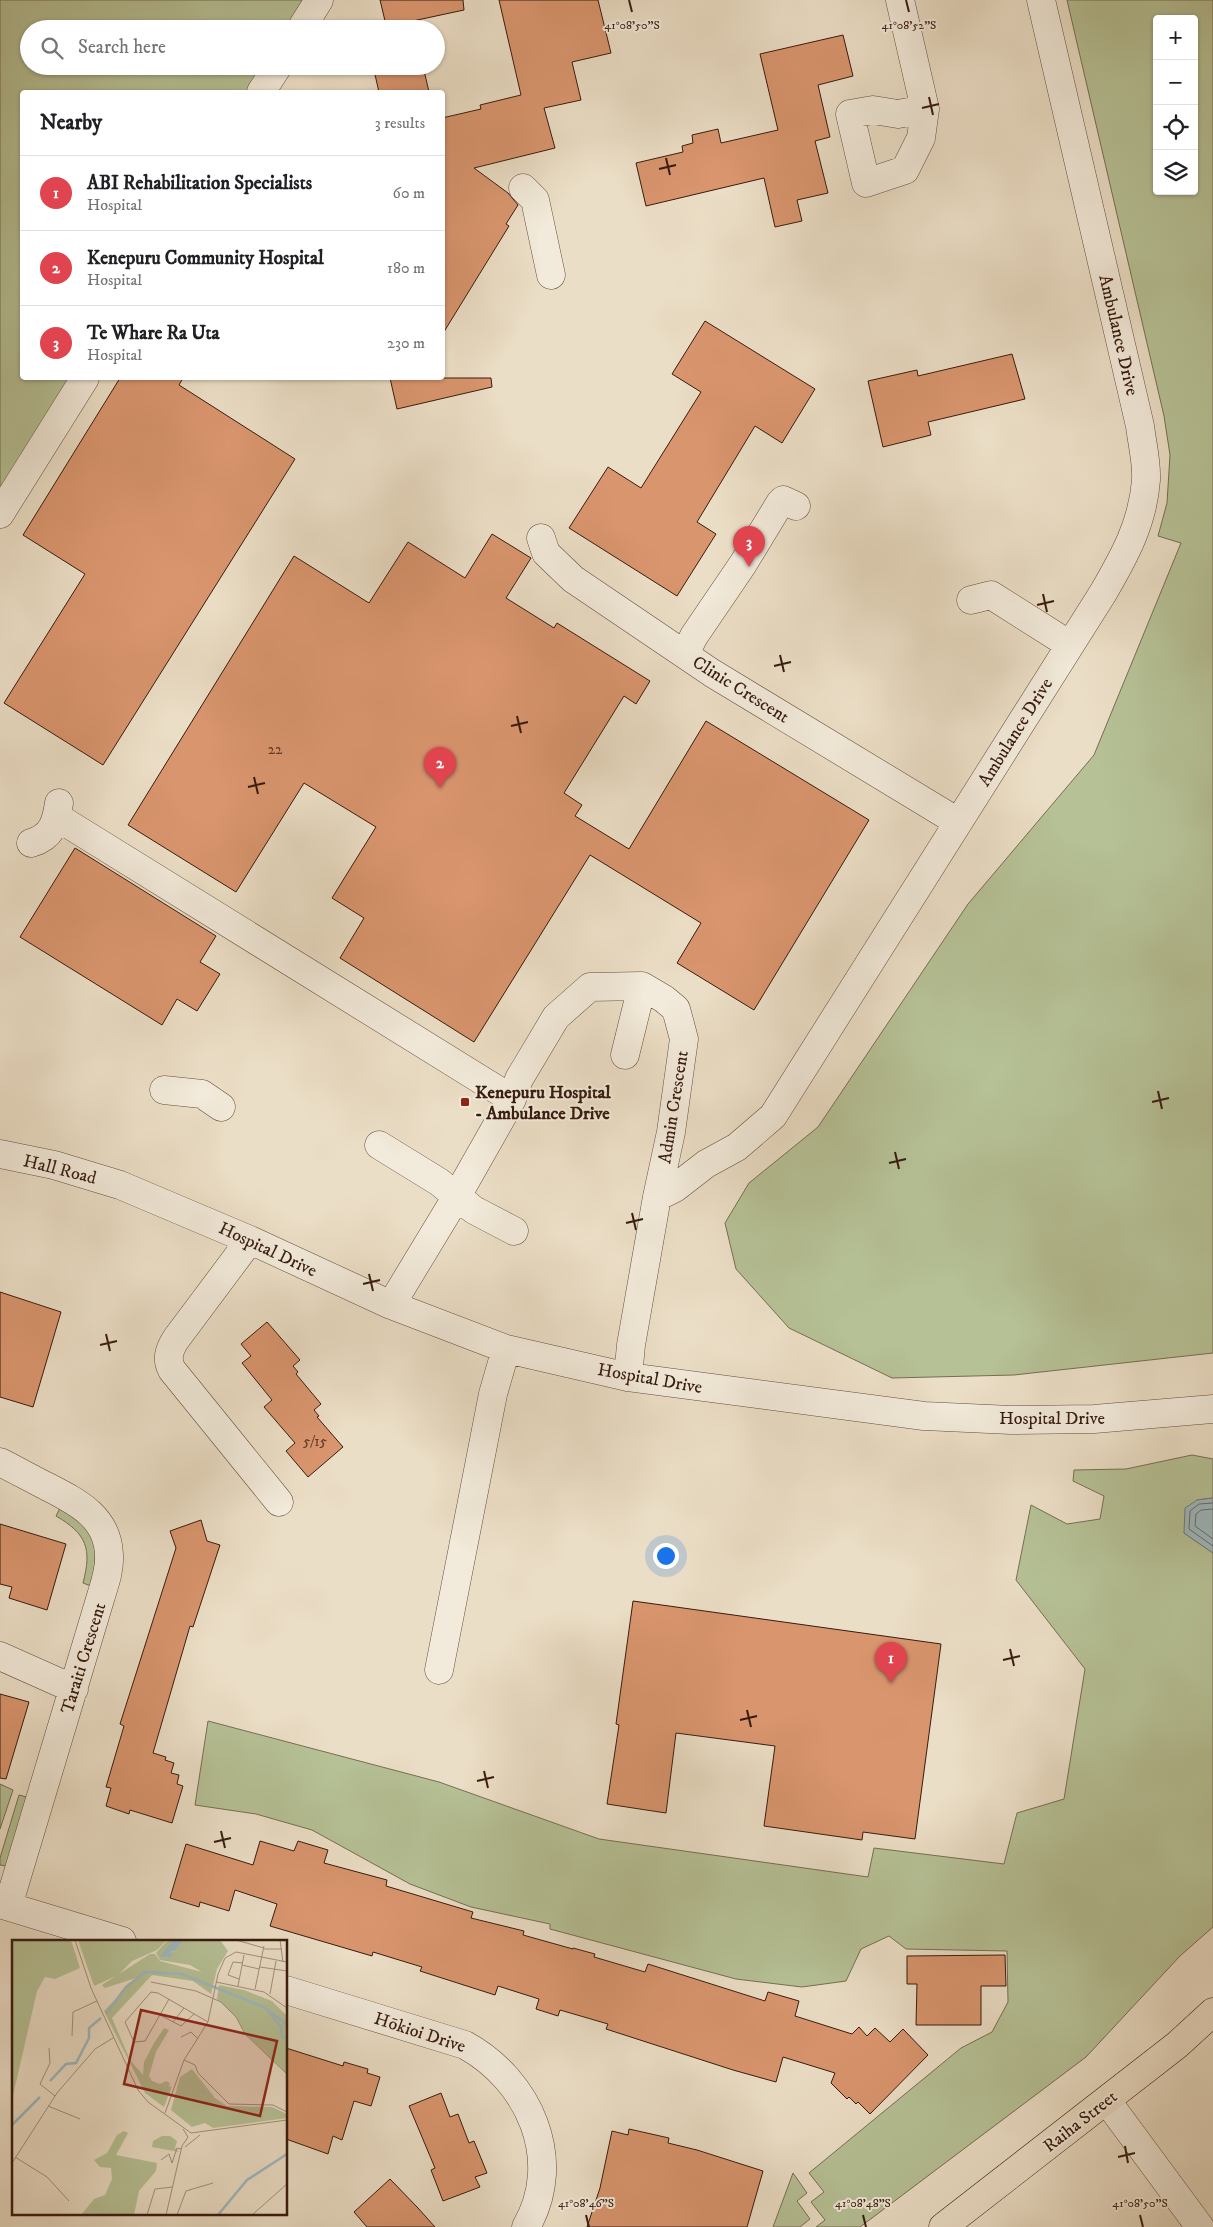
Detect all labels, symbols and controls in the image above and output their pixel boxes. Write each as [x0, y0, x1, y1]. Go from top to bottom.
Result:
map controls [1153, 15, 1198, 195]
button: + [1153, 15, 1198, 60]
text: 41°08'50"S [604, 18, 660, 33]
text: 41°08'52"S [882, 18, 936, 33]
search box [20, 20, 445, 75]
icon: search [38, 34, 66, 62]
text: Search here [78, 36, 166, 59]
button: − [1153, 60, 1198, 105]
button: locate [1153, 105, 1198, 150]
text: Nearby [40, 110, 102, 136]
text: 3 results [375, 113, 425, 133]
button: layers [1153, 150, 1198, 195]
text: ABI Rehabilitation Specialists [87, 172, 312, 195]
text: 1 [53, 183, 59, 203]
text: 60 m [393, 183, 425, 203]
text: Hospital [87, 195, 142, 215]
text: Kenepuru Community Hospital [87, 247, 324, 270]
text: 2 [52, 258, 60, 278]
text: 180 m [387, 258, 425, 278]
text: Hospital [87, 270, 142, 290]
street label: Ambulance Drive [1093, 273, 1143, 398]
text: Te Whare Ra Uta [87, 322, 220, 345]
text: 3 [53, 333, 59, 353]
text: 230 m [387, 333, 425, 353]
text: Hospital [87, 345, 142, 365]
pin: 3 [733, 526, 765, 567]
street label: Clinic Crescent [688, 651, 793, 728]
street label: Ambulance Drive [974, 674, 1058, 791]
house number: 22 [268, 740, 283, 759]
pin: 2 [424, 747, 456, 788]
street label: Admin Crescent [654, 1049, 694, 1165]
place label: Kenepuru Hospital - Ambulance Drive [475, 1082, 611, 1125]
marker: Kenepuru Hospital - Ambulance Drive [459, 1096, 471, 1108]
street label: Hall Road [21, 1150, 99, 1190]
street label: Hospital Drive [215, 1218, 320, 1282]
street label: Hospital Drive [596, 1359, 704, 1399]
street label: Hospital Drive [999, 1408, 1105, 1430]
house number: 5/15 [303, 1432, 328, 1451]
your location [653, 1543, 679, 1569]
street label: Taraiti Crescent [57, 1600, 111, 1717]
pin: 1 [875, 1642, 907, 1683]
inset map [12, 1940, 288, 2214]
street label: Hōkioi Drive [371, 2008, 468, 2058]
street label: Raiha Street [1039, 2086, 1122, 2157]
text: 41°08'46"S [558, 2196, 614, 2211]
text: 41°08'48"S [835, 2196, 891, 2211]
text: 41°08'50"S [1112, 2196, 1168, 2211]

